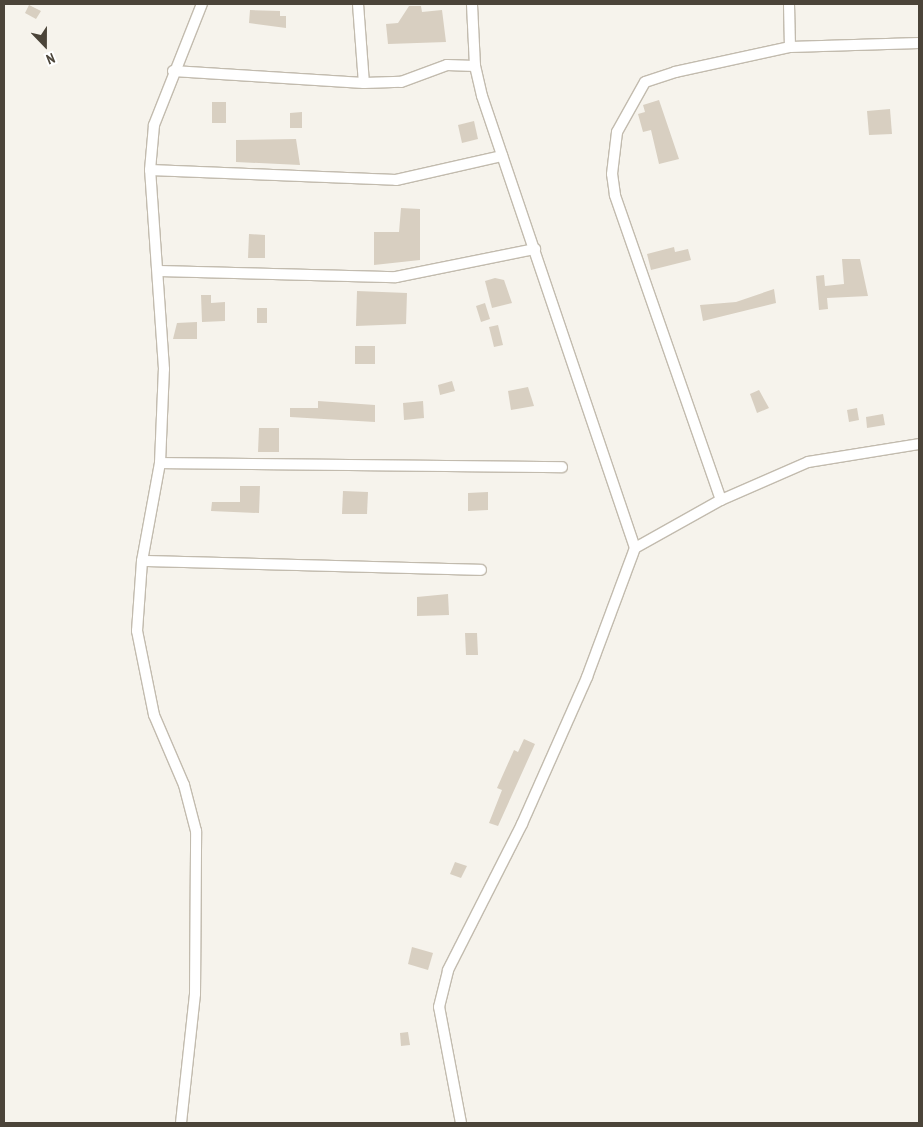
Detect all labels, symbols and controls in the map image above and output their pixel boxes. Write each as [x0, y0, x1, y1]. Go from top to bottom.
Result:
north arrow [20, 20, 70, 70]
text: N [44, 49, 57, 69]

